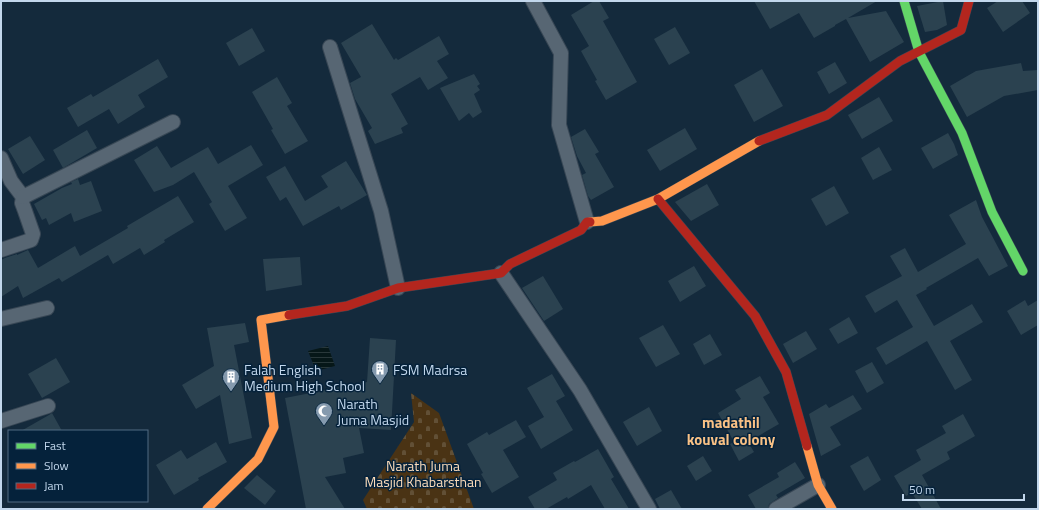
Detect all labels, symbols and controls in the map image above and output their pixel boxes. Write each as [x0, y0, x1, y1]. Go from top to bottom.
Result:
place label: Falah English Medium High School [244, 359, 365, 396]
building icon: FSM Madrsa [370, 359, 390, 384]
place label: FSM Madrsa [393, 359, 467, 380]
building icon: Falah English Medium High School [221, 367, 241, 392]
place label: Narath Juma Masjid [337, 393, 409, 430]
mosque icon: Narath Juma Masjid [314, 401, 334, 426]
district label: madathil kouval colony [687, 411, 776, 451]
legend [8, 430, 148, 502]
text: Fast [44, 436, 67, 455]
park label: Narath Juma Masjid Khabarsthan [364, 455, 482, 492]
text: Slow [44, 456, 69, 475]
text: Jam [44, 476, 64, 495]
scale bar [903, 476, 1024, 502]
text: 50 m [909, 480, 935, 499]

